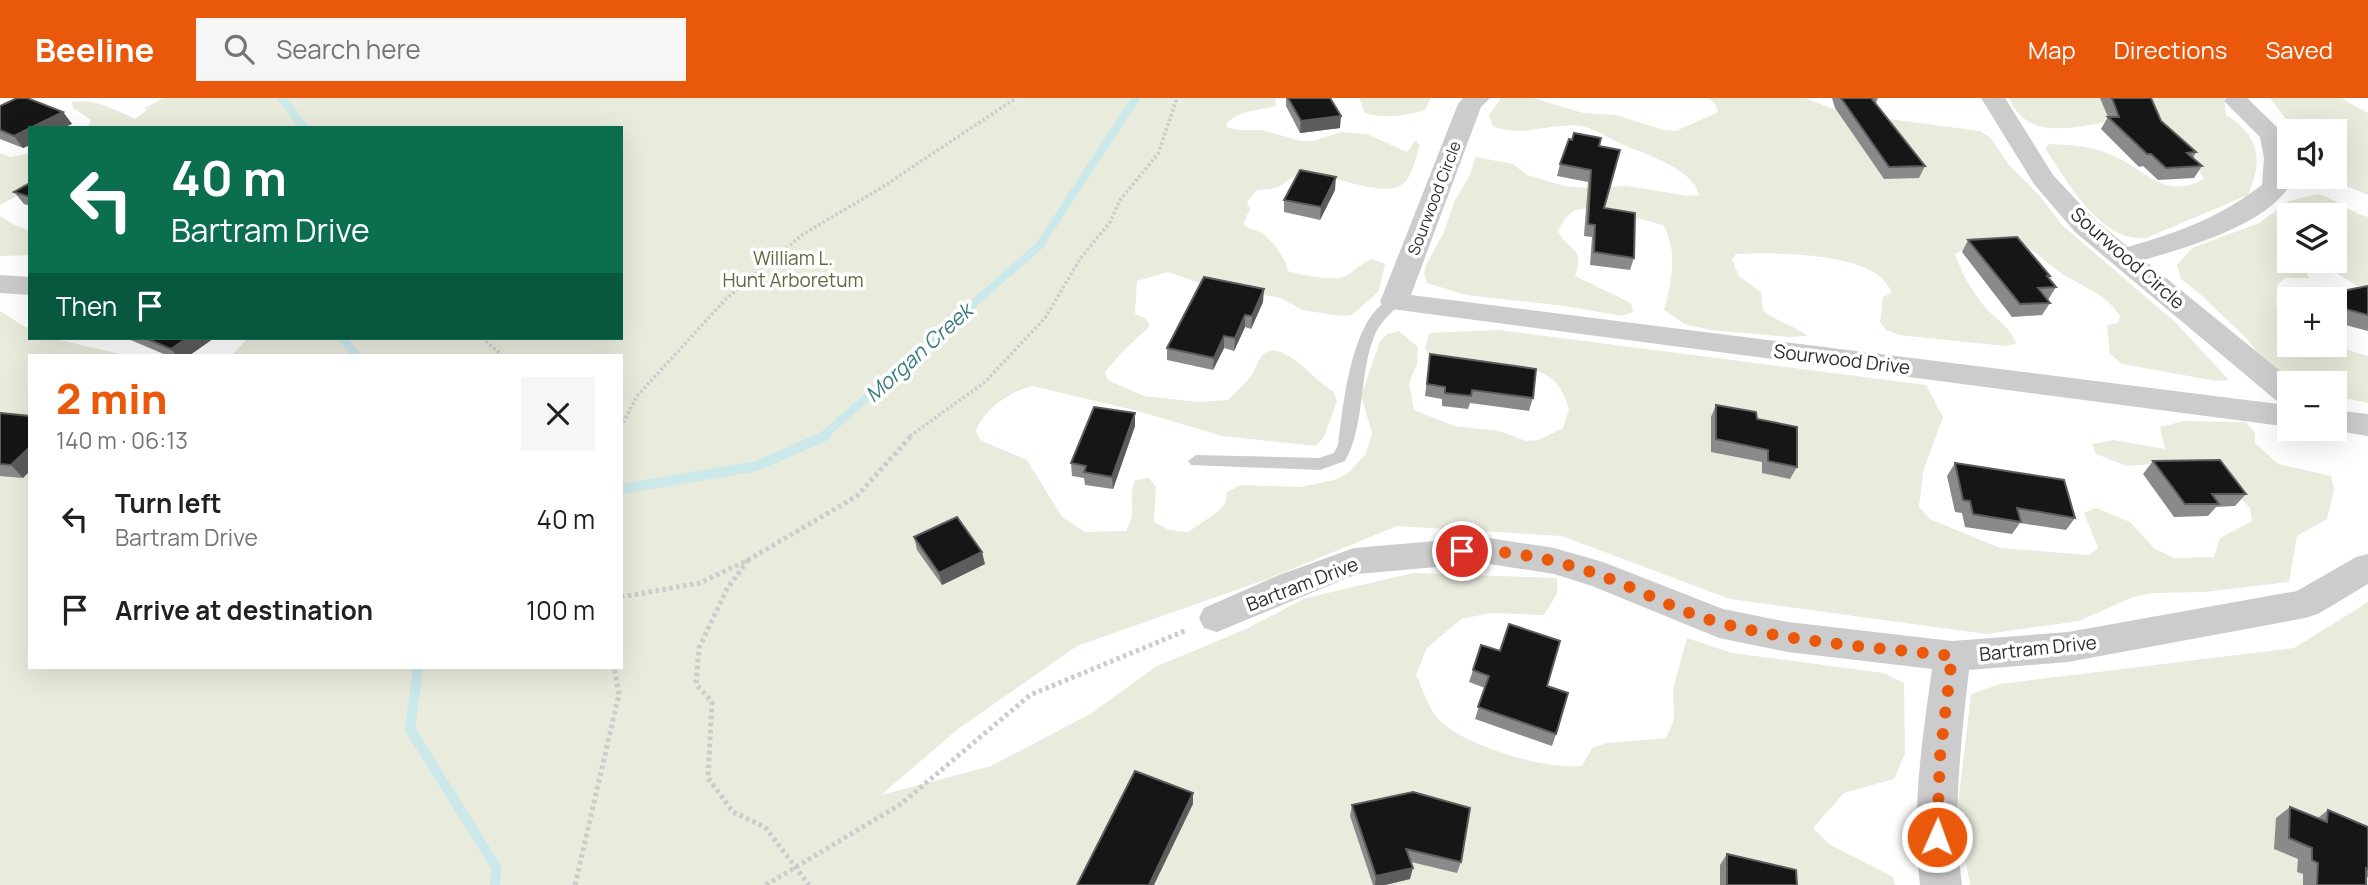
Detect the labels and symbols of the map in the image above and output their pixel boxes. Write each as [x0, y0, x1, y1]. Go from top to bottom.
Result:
street label: Sourwood Circle [1402, 138, 1466, 258]
street label: Sourwood Circle [2065, 201, 2191, 315]
park label: William L. Hunt Arboretum [722, 245, 864, 293]
water label: Morgan Creek [859, 295, 980, 408]
street label: Sourwood Drive [1772, 338, 1912, 380]
pin [1432, 521, 1492, 581]
street label: Bartram Drive [1242, 551, 1362, 617]
street label: Bartram Drive [1978, 629, 2098, 667]
position arrow [1900, 800, 1974, 874]

